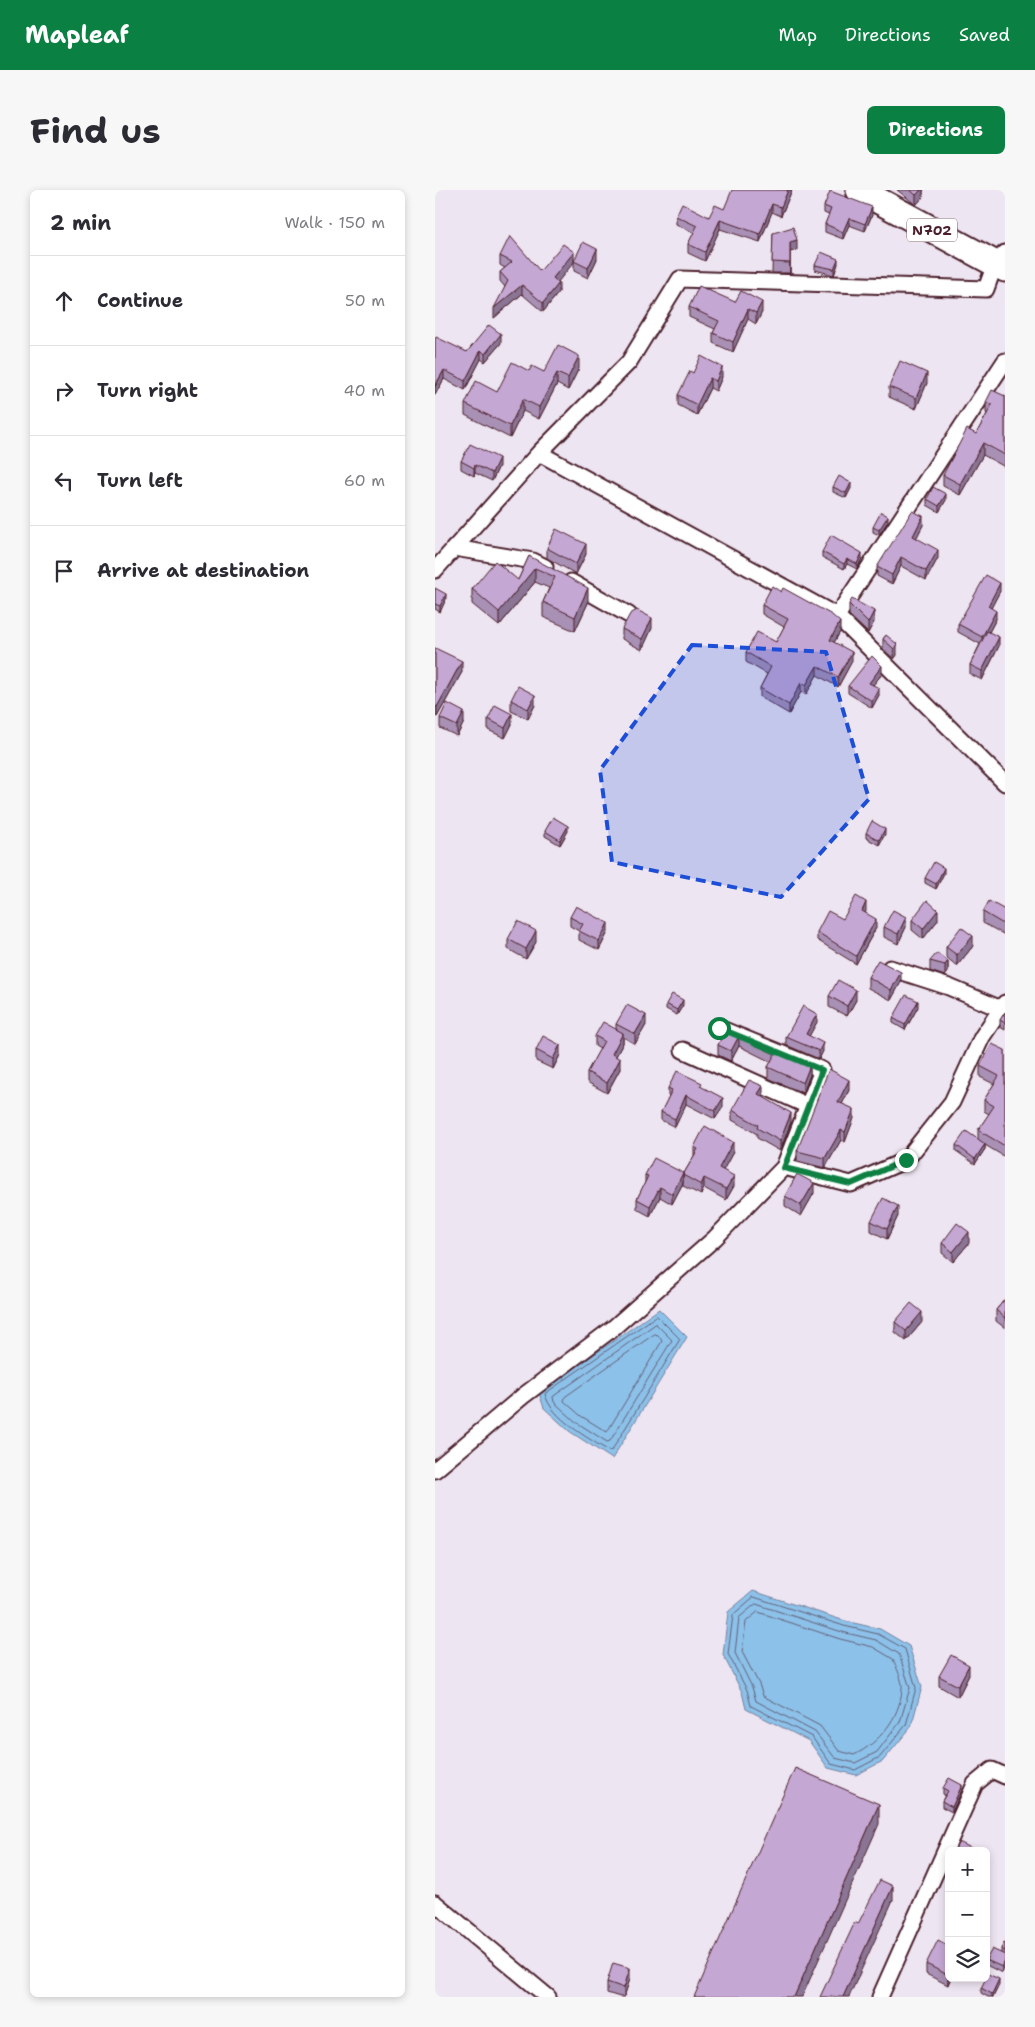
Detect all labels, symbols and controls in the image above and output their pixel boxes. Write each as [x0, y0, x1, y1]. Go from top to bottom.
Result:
text: Mapleaf [25, 19, 129, 51]
text: Map [779, 23, 817, 47]
text: Directions [845, 23, 931, 47]
text: Saved [959, 23, 1010, 47]
button: Directions [867, 106, 1005, 154]
text: Find us [30, 107, 161, 154]
text: 2 min [50, 209, 111, 237]
text: Walk · 150 m [284, 212, 385, 233]
road number: N702 [907, 218, 957, 242]
icon: ahead [50, 287, 78, 315]
text: Continue [97, 288, 183, 313]
text: 50 m [345, 290, 385, 311]
icon: right [50, 377, 78, 405]
text: Turn right [97, 378, 198, 403]
text: 40 m [343, 380, 385, 401]
icon: left [50, 467, 78, 495]
text: Turn left [97, 468, 183, 493]
text: 60 m [344, 470, 385, 491]
icon: arrive [50, 557, 78, 585]
text: Arrive at destination [97, 558, 309, 583]
route start [708, 1017, 731, 1040]
route end [895, 1149, 918, 1172]
map controls [945, 1847, 990, 1982]
button: + [945, 1847, 990, 1892]
button: − [945, 1892, 990, 1937]
button: layers [945, 1937, 990, 1982]

